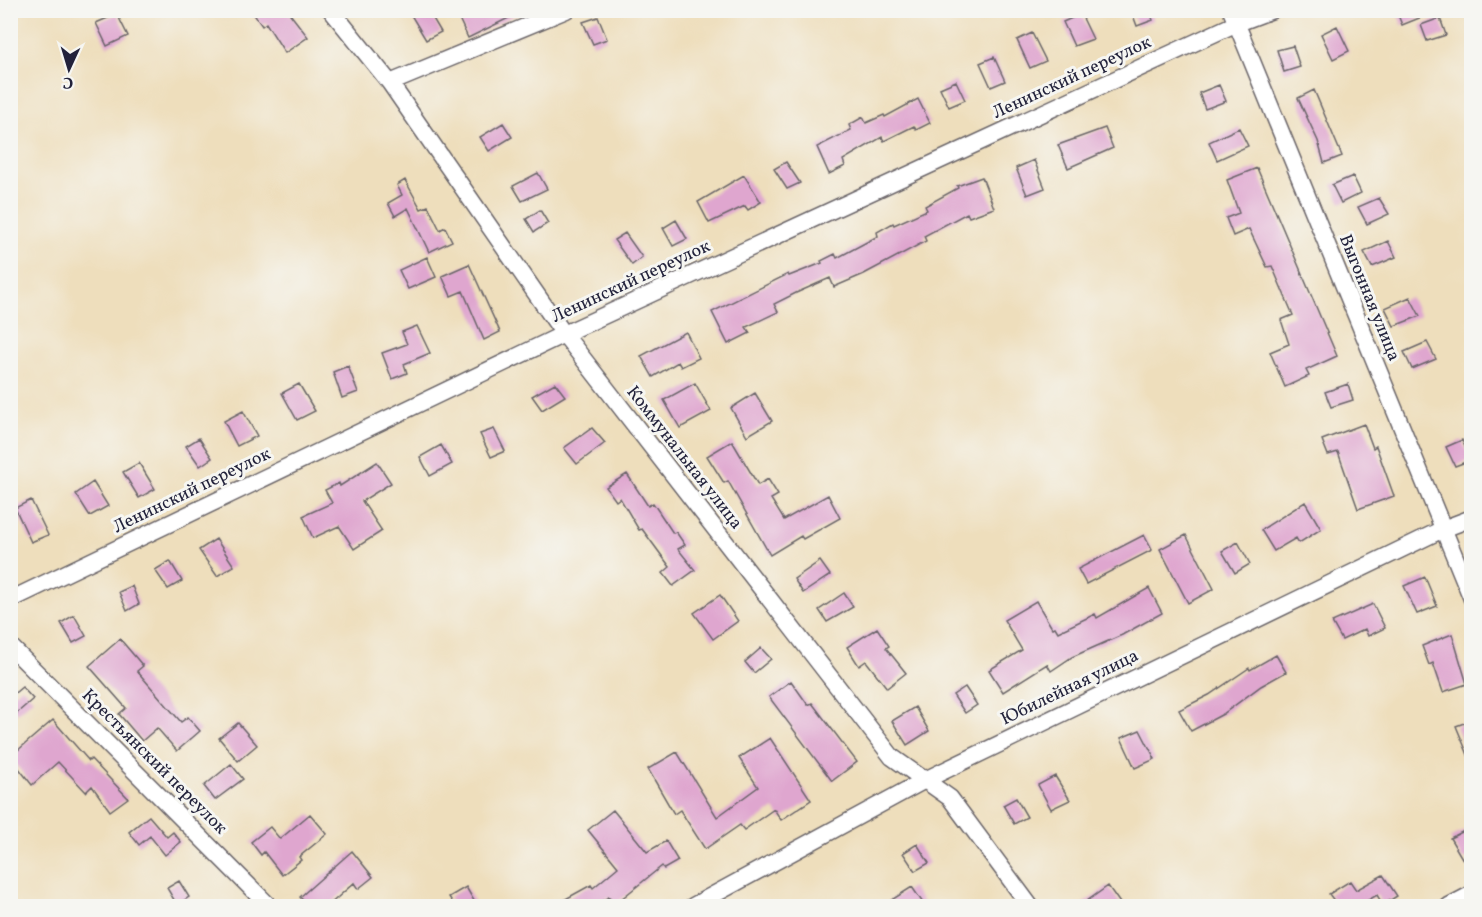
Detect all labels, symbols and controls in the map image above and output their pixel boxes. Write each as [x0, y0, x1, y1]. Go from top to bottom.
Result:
street label: Ленинский переулок [988, 30, 1156, 126]
north arrow [39, 39, 99, 99]
text: С [62, 71, 74, 93]
street label: Выгонная улица [1332, 231, 1406, 365]
street label: Ленинский переулок [547, 234, 715, 330]
street label: Коммунальная улица [620, 381, 748, 535]
street label: Ленинский переулок [109, 442, 275, 540]
street label: Юбилейная улица [997, 644, 1143, 732]
street label: Крестьянский переулок [76, 684, 233, 841]

